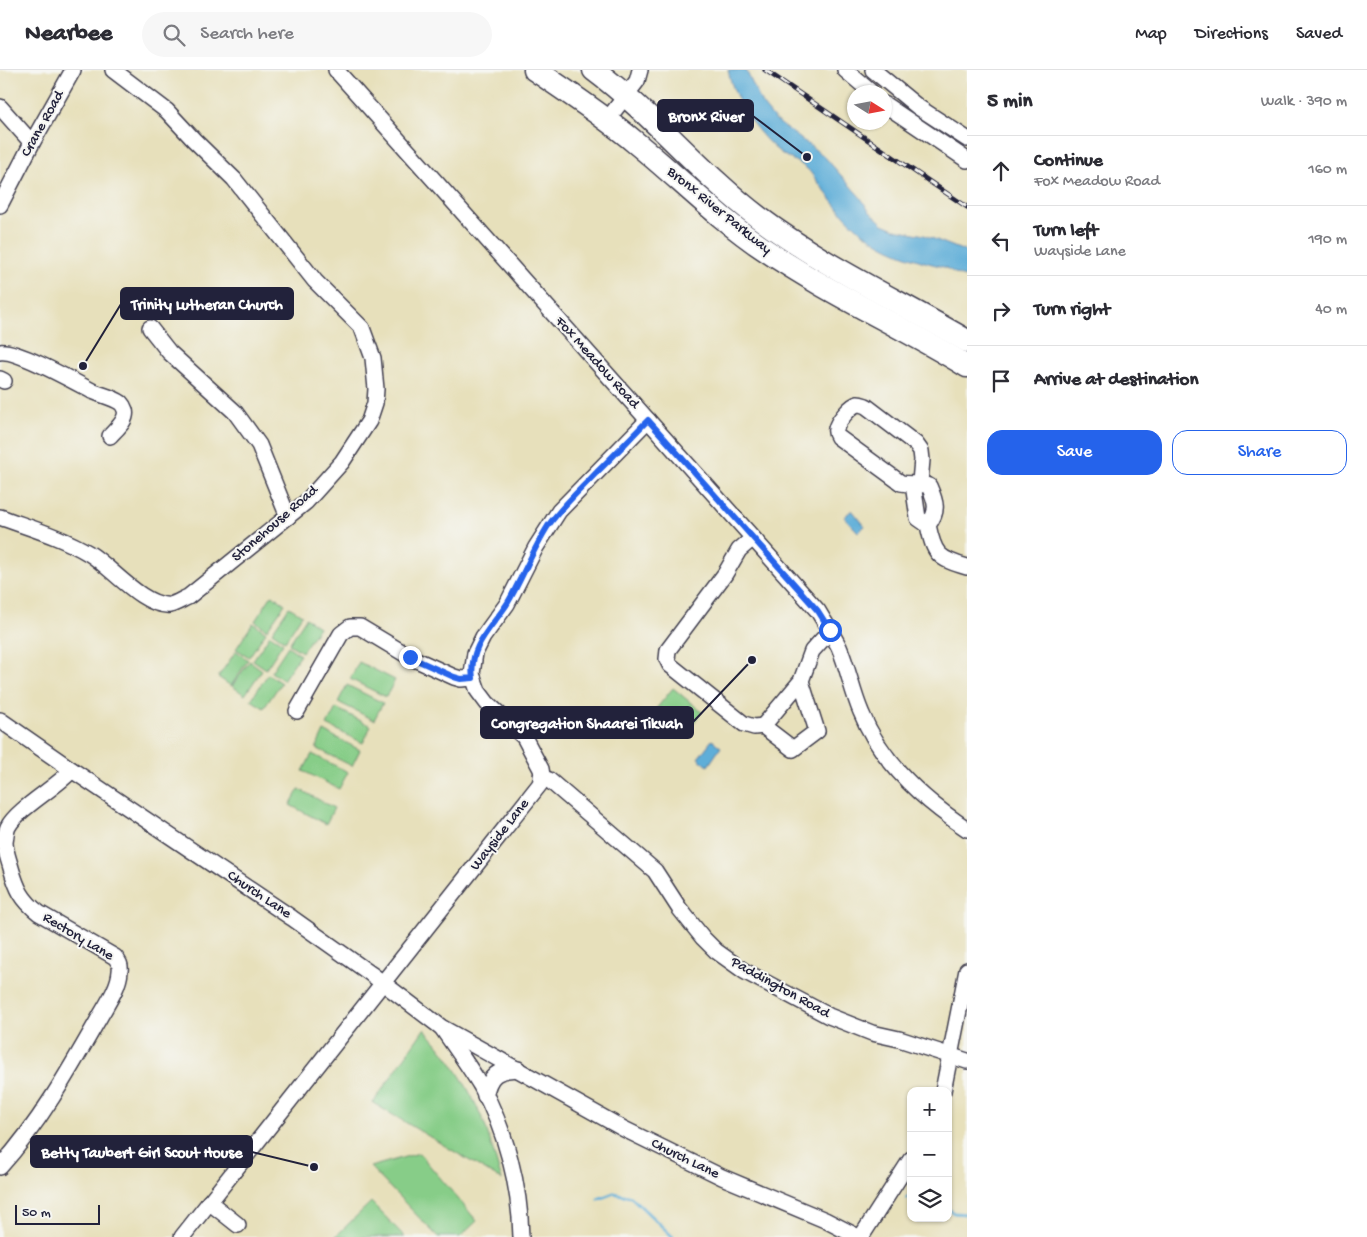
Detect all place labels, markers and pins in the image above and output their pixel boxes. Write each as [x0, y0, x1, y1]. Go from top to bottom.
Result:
callout: Bronx River [658, 100, 753, 131]
callout: Trinity Lutheran Church [121, 288, 293, 319]
callout: Congregation Shaarei Tikvah [481, 707, 693, 738]
callout: Betty Taubert Girl Scout House [31, 1136, 252, 1167]

